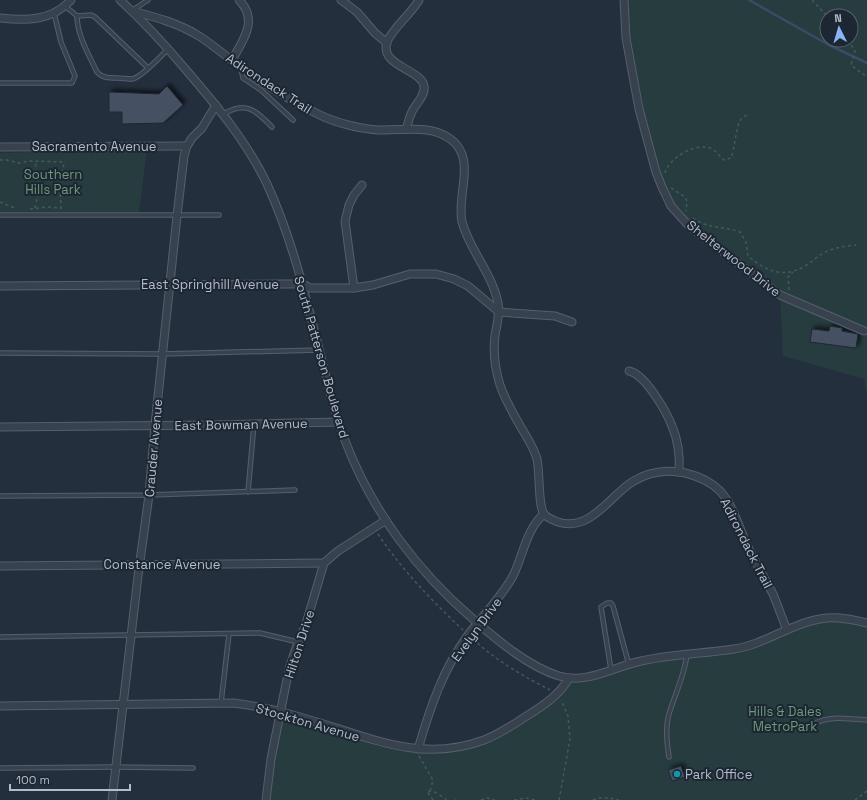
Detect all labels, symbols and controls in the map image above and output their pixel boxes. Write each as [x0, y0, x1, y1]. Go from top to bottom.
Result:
north arrow [819, 8, 859, 48]
text: N [834, 11, 842, 25]
street label: Adirondack Trail [223, 49, 315, 118]
street label: Sacramento Avenue [32, 138, 156, 155]
park label: Southern Hills Park [24, 166, 82, 198]
street label: Shelterwood Drive [683, 216, 784, 300]
street label: South Patterson Boulevard [290, 274, 353, 440]
street label: East Springhill Avenue [141, 276, 279, 293]
street label: Crauder Avenue [141, 398, 166, 498]
street label: East Bowman Avenue [174, 415, 308, 434]
street label: Adirondack Trail [716, 495, 777, 591]
street label: Constance Avenue [104, 556, 221, 573]
street label: Evelyn Drive [447, 594, 505, 665]
street label: Hilton Drive [280, 608, 319, 681]
street label: Stockton Avenue [254, 700, 362, 745]
park label: Hills & Dales MetroPark [748, 703, 822, 735]
scale bar [10, 766, 130, 792]
place label: Park Office [685, 766, 752, 783]
marker: Park Office [672, 769, 682, 779]
text: 100 m [16, 772, 50, 788]

